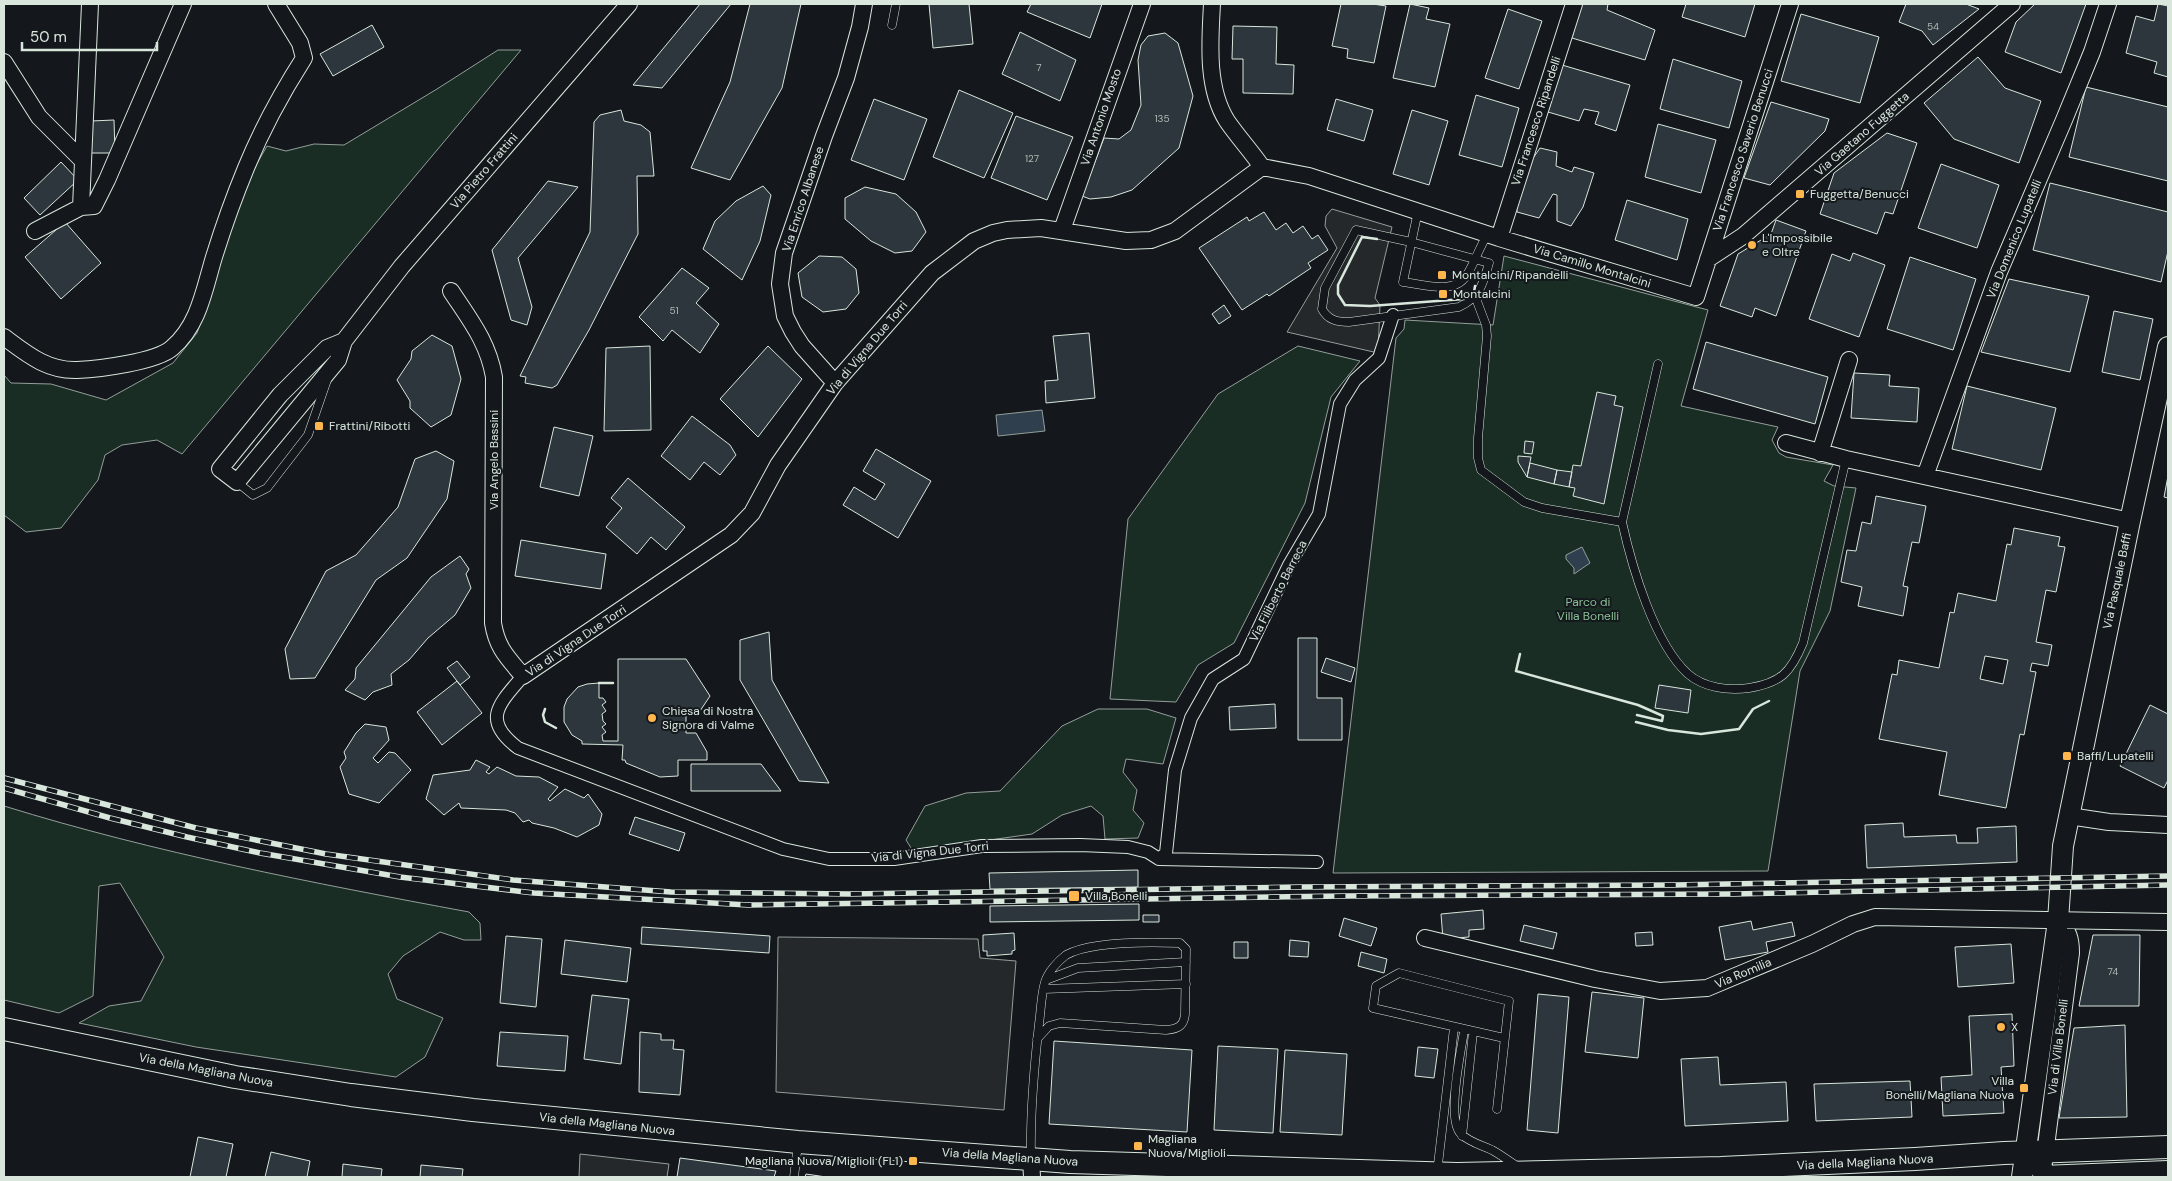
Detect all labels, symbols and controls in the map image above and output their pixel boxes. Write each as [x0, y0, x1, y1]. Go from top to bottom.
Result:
scale bar [22, 20, 158, 52]
house number: 54 [1927, 20, 1939, 33]
text: 50 m [30, 27, 67, 47]
street label: Via Francesco Ripandelli [1507, 54, 1565, 188]
house number: 7 [1036, 61, 1042, 74]
street label: Via Antonio Mosto [1077, 66, 1125, 168]
street label: Via Francesco Saverio Benucci [1709, 67, 1777, 233]
street label: Via Gaetano Fuggetta [1811, 89, 1913, 179]
house number: 135 [1154, 112, 1170, 125]
street label: Via Pietro Frattini [447, 130, 521, 212]
street label: Via Enrico Albanese [778, 144, 828, 254]
house number: 127 [1025, 152, 1039, 165]
street label: Via Domenico Lupatelli [1983, 177, 2045, 301]
place label: Fuggetta/Benucci [1810, 186, 1909, 202]
marker: Fuggetta/Benucci [1794, 188, 1806, 200]
place label: L'Impossibile e Oltre [1762, 230, 1833, 260]
marker: L'Impossibile e Oltre [1746, 239, 1758, 251]
street label: Via Camillo Montalcini [1531, 240, 1653, 292]
place label: Montalcini/Ripandelli [1452, 267, 1569, 283]
marker: Montalcini/Ripandelli [1436, 269, 1448, 281]
place label: Montalcini [1453, 286, 1511, 302]
marker: Montalcini [1437, 288, 1449, 300]
street label: Via di Vigna Due Torri [823, 298, 911, 398]
house number: 51 [669, 304, 679, 317]
street label: Via Angelo Bassini [486, 410, 502, 510]
place label: Frattini/Ribotti [329, 418, 410, 434]
marker: Frattini/Ribotti [313, 420, 325, 432]
street label: Via Pasquale Baffi [2099, 531, 2135, 631]
street label: Via Filiberto Barreca [1246, 538, 1310, 644]
park label: Parco di Villa Bonelli [1557, 594, 1619, 624]
street label: Via di Vigna Due Torri [523, 601, 630, 681]
place label: Chiesa di Nostra Signora di Valme [662, 703, 755, 733]
marker: Chiesa di Nostra Signora di Valme [646, 712, 658, 724]
place label: Baffi/Lupatelli [2077, 748, 2154, 764]
marker: Baffi/Lupatelli [2061, 750, 2073, 762]
street label: Via di Vigna Due Torri [870, 838, 990, 866]
place label: Villa Bonelli [1085, 888, 1147, 904]
marker: Villa Bonelli [1067, 889, 1081, 903]
street label: Via Romilia [1712, 954, 1774, 992]
house number: 74 [2108, 965, 2118, 978]
street label: Via di Villa Bonelli [2044, 998, 2072, 1096]
place label: X [2011, 1019, 2018, 1035]
marker: X [1995, 1021, 2007, 1033]
street label: Via della Magliana Nuova [137, 1049, 275, 1091]
place label: Villa Bonelli/Magliana Nuova [1886, 1073, 2014, 1103]
marker: Villa Bonelli/Magliana Nuova [2018, 1082, 2030, 1094]
street label: Via della Magliana Nuova [538, 1109, 676, 1139]
place label: Magliana Nuova/Miglioli [1148, 1131, 1226, 1161]
marker: Magliana Nuova/Miglioli [1132, 1140, 1144, 1152]
street label: Via della Magliana Nuova [941, 1144, 1079, 1170]
street label: Via della Magliana Nuova [1796, 1150, 1934, 1174]
place label: Magliana Nuova/Miglioli (FL1) [745, 1153, 903, 1169]
marker: Magliana Nuova/Miglioli (FL1) [907, 1155, 919, 1167]

